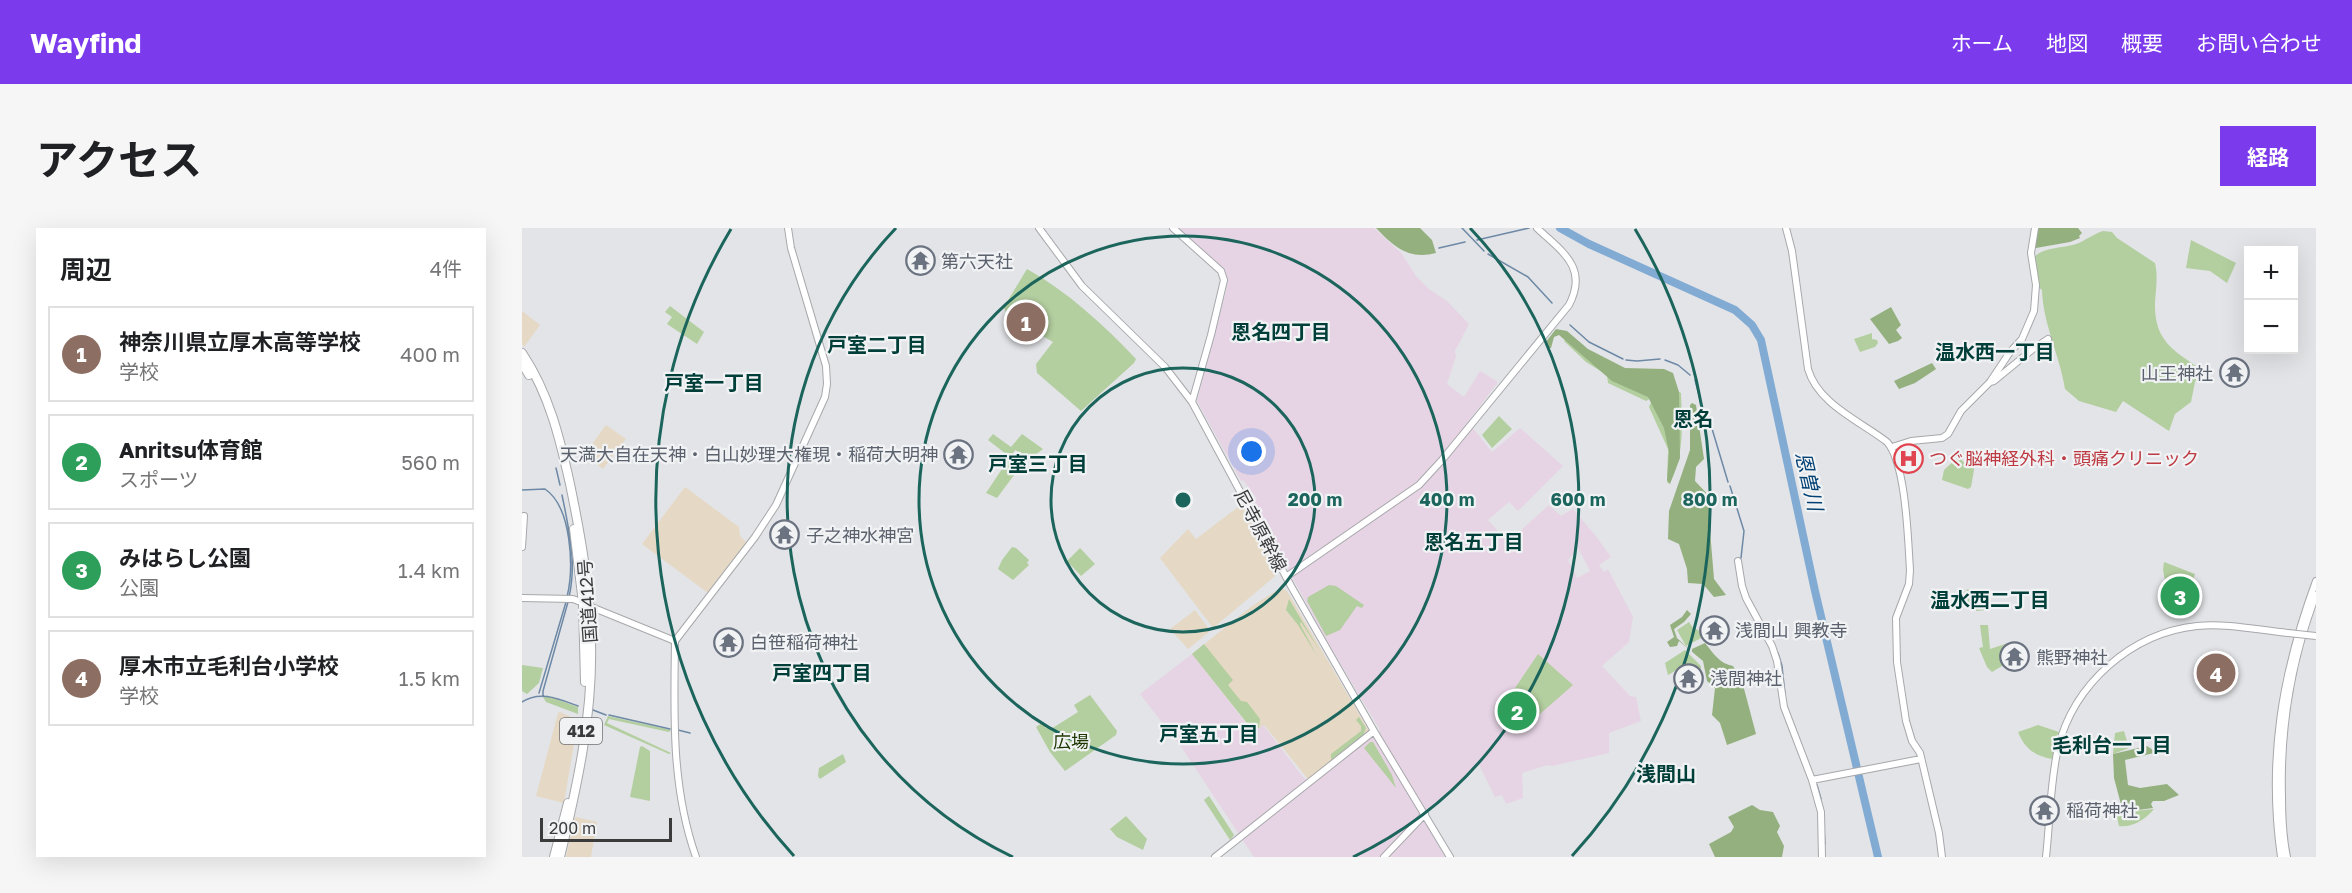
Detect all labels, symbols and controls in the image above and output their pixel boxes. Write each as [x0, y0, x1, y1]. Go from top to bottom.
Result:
text: Wayfind [30, 26, 142, 59]
text: ホーム [1951, 30, 2013, 56]
text: 地図 [2046, 30, 2088, 56]
text: 概要 [2121, 30, 2163, 56]
text: お問い合わせ [2196, 30, 2322, 56]
button: 経路 [2220, 126, 2316, 186]
text: アクセス [36, 134, 202, 184]
temple icon: 第六天社 [904, 245, 936, 277]
map controls [2244, 246, 2298, 354]
button: + [2244, 246, 2298, 300]
place label: 第六天社 [941, 250, 1013, 272]
text: 周辺 [60, 254, 112, 285]
text: 4件 [430, 256, 462, 280]
pin: 1 [1006, 300, 1046, 344]
button: − [2244, 300, 2298, 354]
district label: 恩名四丁目 [1231, 319, 1331, 343]
text: 神奈川県立厚木高等学校 [119, 328, 361, 355]
district label: 戸室二丁目 [827, 332, 927, 356]
district label: 温水西一丁目 [1935, 339, 2055, 363]
text: 1 [76, 342, 87, 366]
text: 400 m [400, 342, 460, 366]
temple icon: 山王神社 [2218, 357, 2250, 389]
text: 学校 [119, 359, 159, 383]
place label: 山王神社 [2141, 362, 2213, 384]
district label: 戸室一丁目 [664, 370, 764, 394]
district label: 恩名 [1673, 406, 1713, 430]
text: Anritsu体育館 [119, 436, 263, 463]
your location [1237, 437, 1266, 466]
temple icon: 天満大自在天神・白山妙理大権現・稲荷大明神 [943, 438, 975, 470]
hospital icon: つぐ脳神経外科・頭痛クリニック [1892, 442, 1924, 474]
place label: 天満大自在天神・白山妙理大権現・稲荷大明神 [560, 443, 938, 465]
place label: つぐ脳神経外科・頭痛クリニック [1929, 447, 2199, 469]
water label: 恩曽川 [1792, 449, 1829, 515]
text: 2 [75, 450, 88, 474]
text: 560 m [401, 450, 460, 474]
district label: 戸室三丁目 [988, 451, 1088, 475]
text: スポーツ [119, 467, 199, 491]
street label: 尼寺原幹線 [1230, 485, 1292, 575]
text: 200 m [1288, 488, 1342, 510]
text: 400 m [1420, 488, 1474, 510]
text: 600 m [1550, 488, 1606, 510]
text: 800 m [1682, 488, 1738, 510]
centre of rings [1173, 490, 1193, 510]
temple icon: 子之神水神宮 [769, 519, 801, 551]
place label: 子之神水神宮 [806, 524, 914, 546]
district label: 恩名五丁目 [1424, 529, 1524, 553]
text: みはらし公園 [119, 544, 251, 571]
text: 3 [75, 558, 88, 582]
text: 1.4 km [398, 558, 460, 582]
street label: 国道412号 [573, 558, 601, 644]
pin: 3 [2160, 574, 2200, 619]
text: 公園 [119, 575, 159, 599]
district label: 温水西二丁目 [1930, 587, 2050, 611]
temple icon: 浅間山 興教寺 [1698, 614, 1730, 646]
place label: 浅間山 興教寺 [1735, 619, 1848, 641]
temple icon: 白笹稲荷神社 [713, 626, 745, 658]
place label: 白笹稲荷神社 [750, 631, 858, 653]
temple icon: 熊野神社 [1999, 641, 2031, 673]
place label: 熊野神社 [2036, 646, 2108, 668]
pin: 4 [2196, 650, 2236, 696]
text: 厚木市立毛利台小学校 [119, 652, 339, 679]
district label: 戸室四丁目 [772, 660, 872, 684]
temple icon: 浅間神社 [1673, 662, 1705, 694]
text: 4 [75, 666, 88, 690]
text: 1.5 km [399, 666, 460, 690]
place label: 浅間神社 [1710, 667, 1782, 689]
text: 学校 [119, 683, 159, 707]
pin: 2 [1498, 688, 1536, 734]
road number: 412 [560, 718, 602, 744]
district label: 戸室五丁目 [1159, 721, 1259, 745]
park label: 広場 [1053, 730, 1089, 752]
district label: 毛利台一丁目 [2052, 732, 2172, 756]
district label: 浅間山 [1636, 761, 1696, 785]
temple icon: 稲荷神社 [2029, 794, 2061, 826]
place label: 稲荷神社 [2066, 799, 2138, 821]
scale bar [540, 815, 672, 842]
text: 200 m [549, 818, 596, 838]

